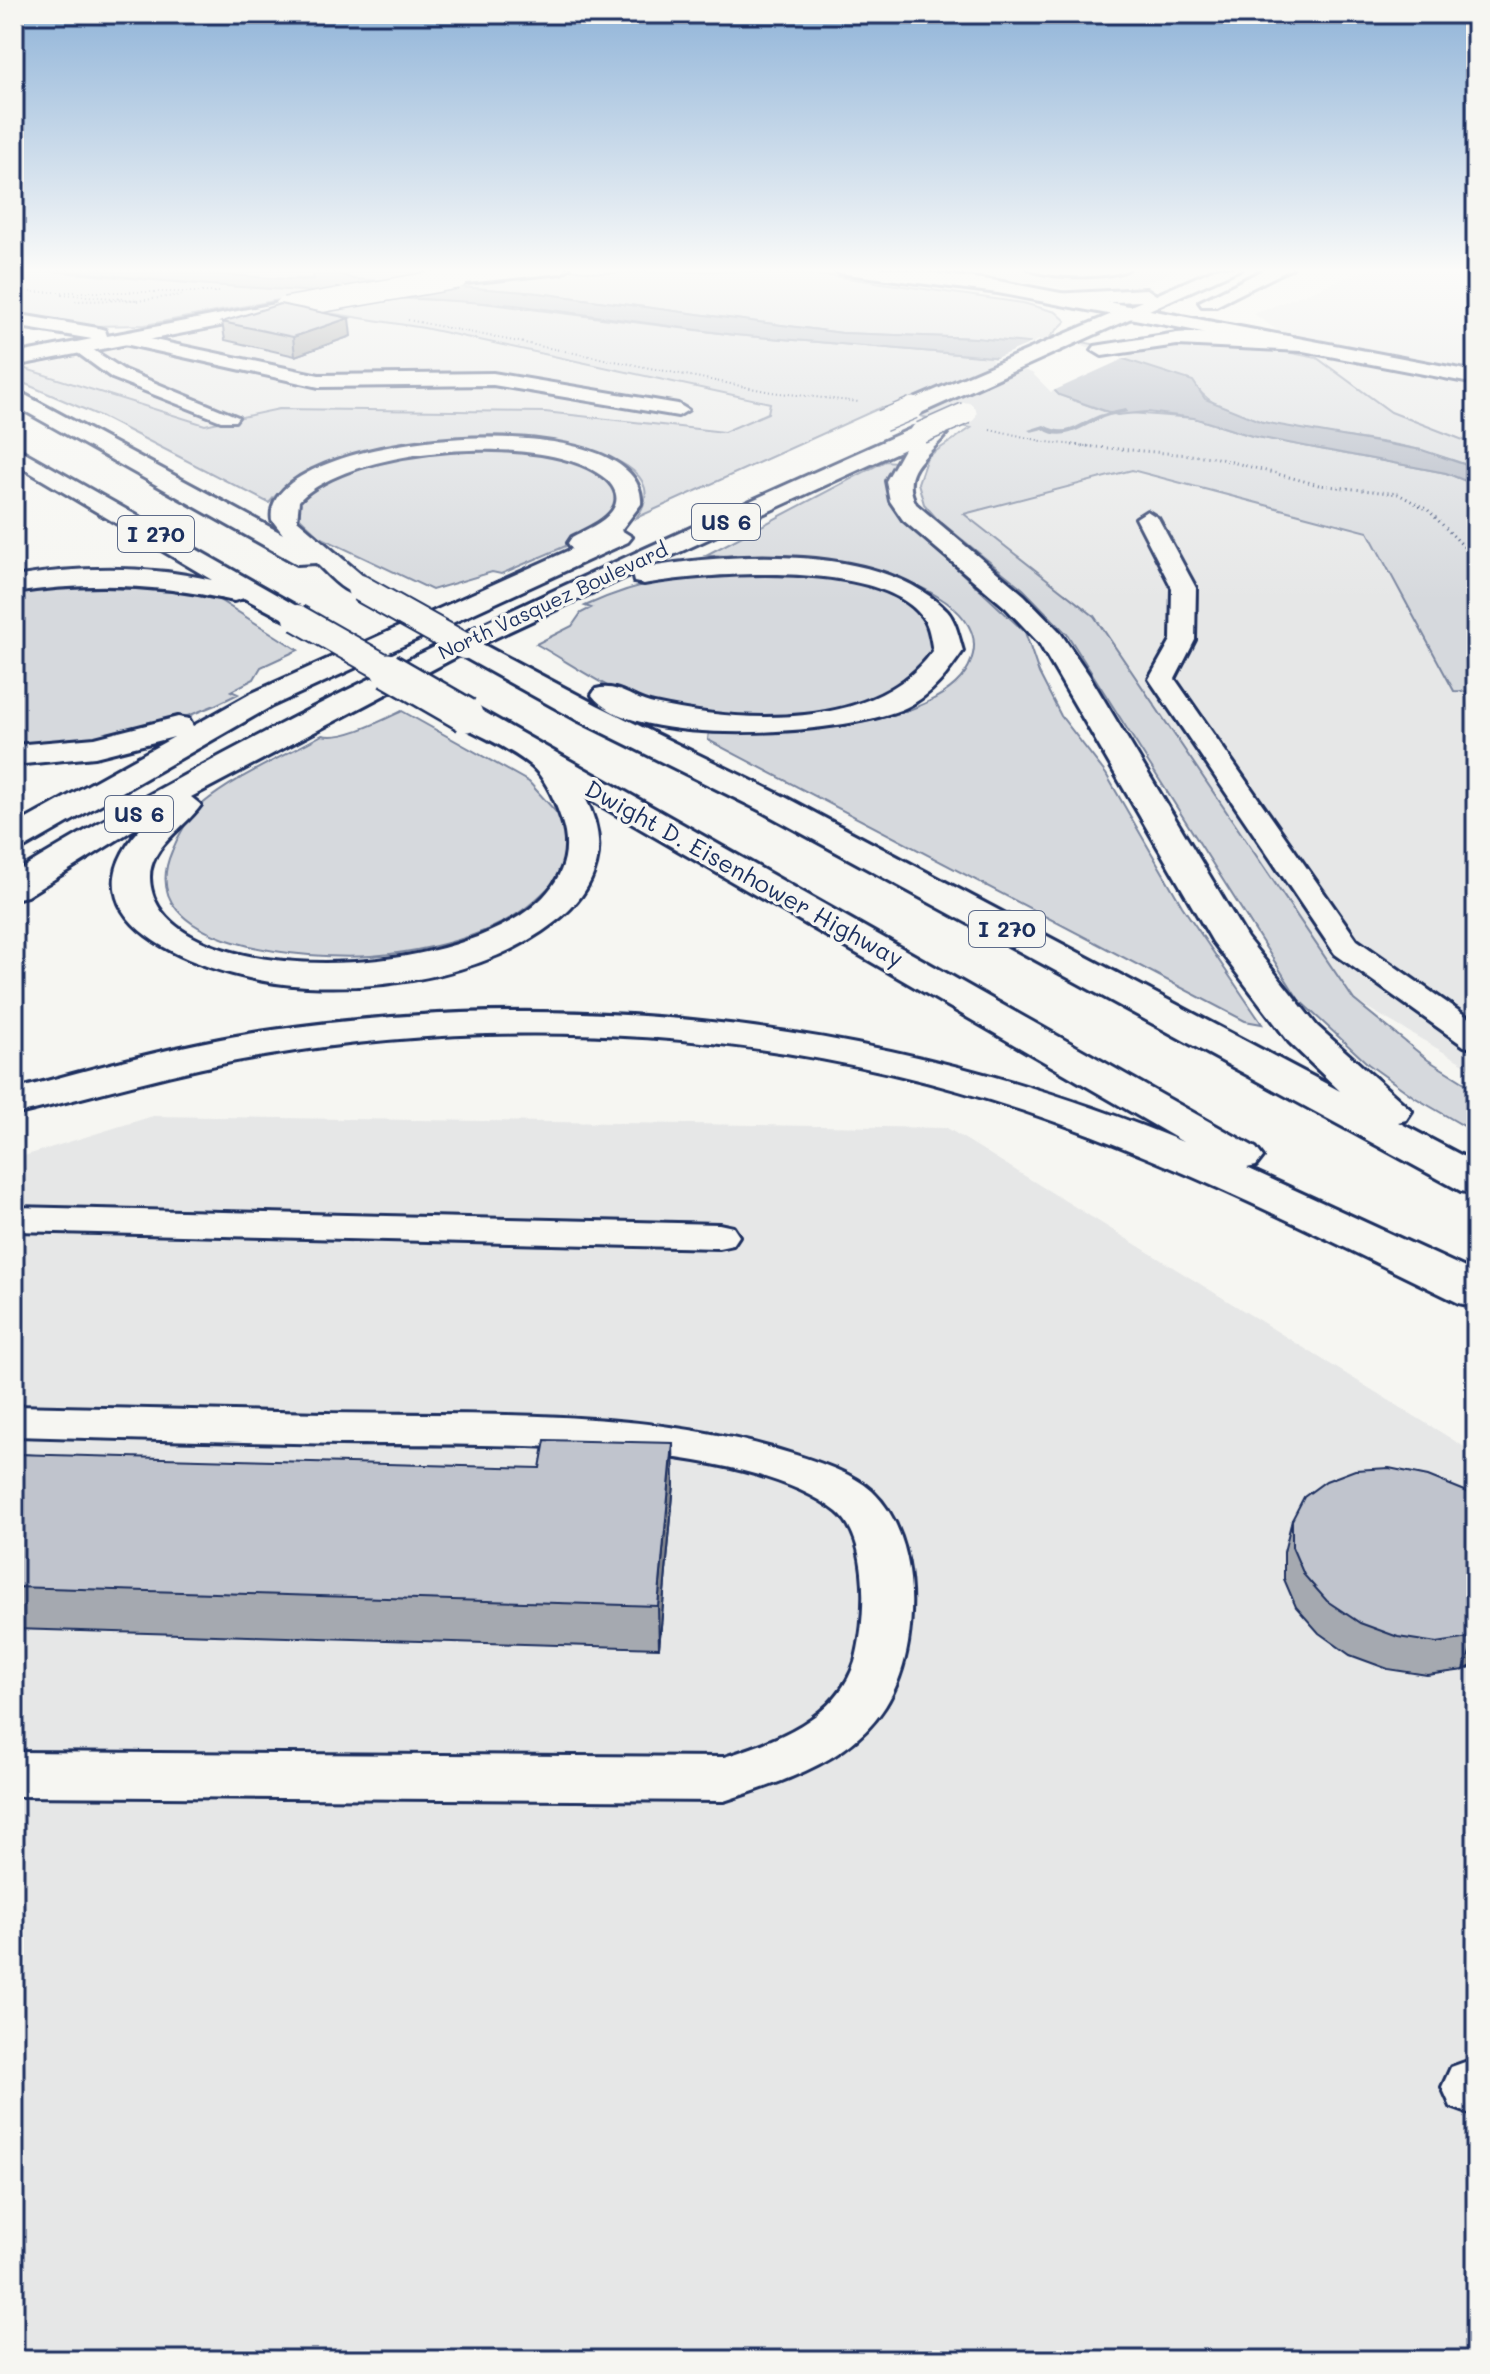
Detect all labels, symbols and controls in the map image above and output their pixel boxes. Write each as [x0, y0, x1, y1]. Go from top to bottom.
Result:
road number: US 6 [692, 504, 760, 540]
road number: I 270 [118, 516, 194, 552]
street label: North Vasquez Boulevard [434, 535, 671, 665]
street label: Dwight D. Eisenhower Highway [580, 772, 909, 973]
road number: US 6 [105, 796, 173, 832]
road number: I 270 [969, 911, 1045, 947]

